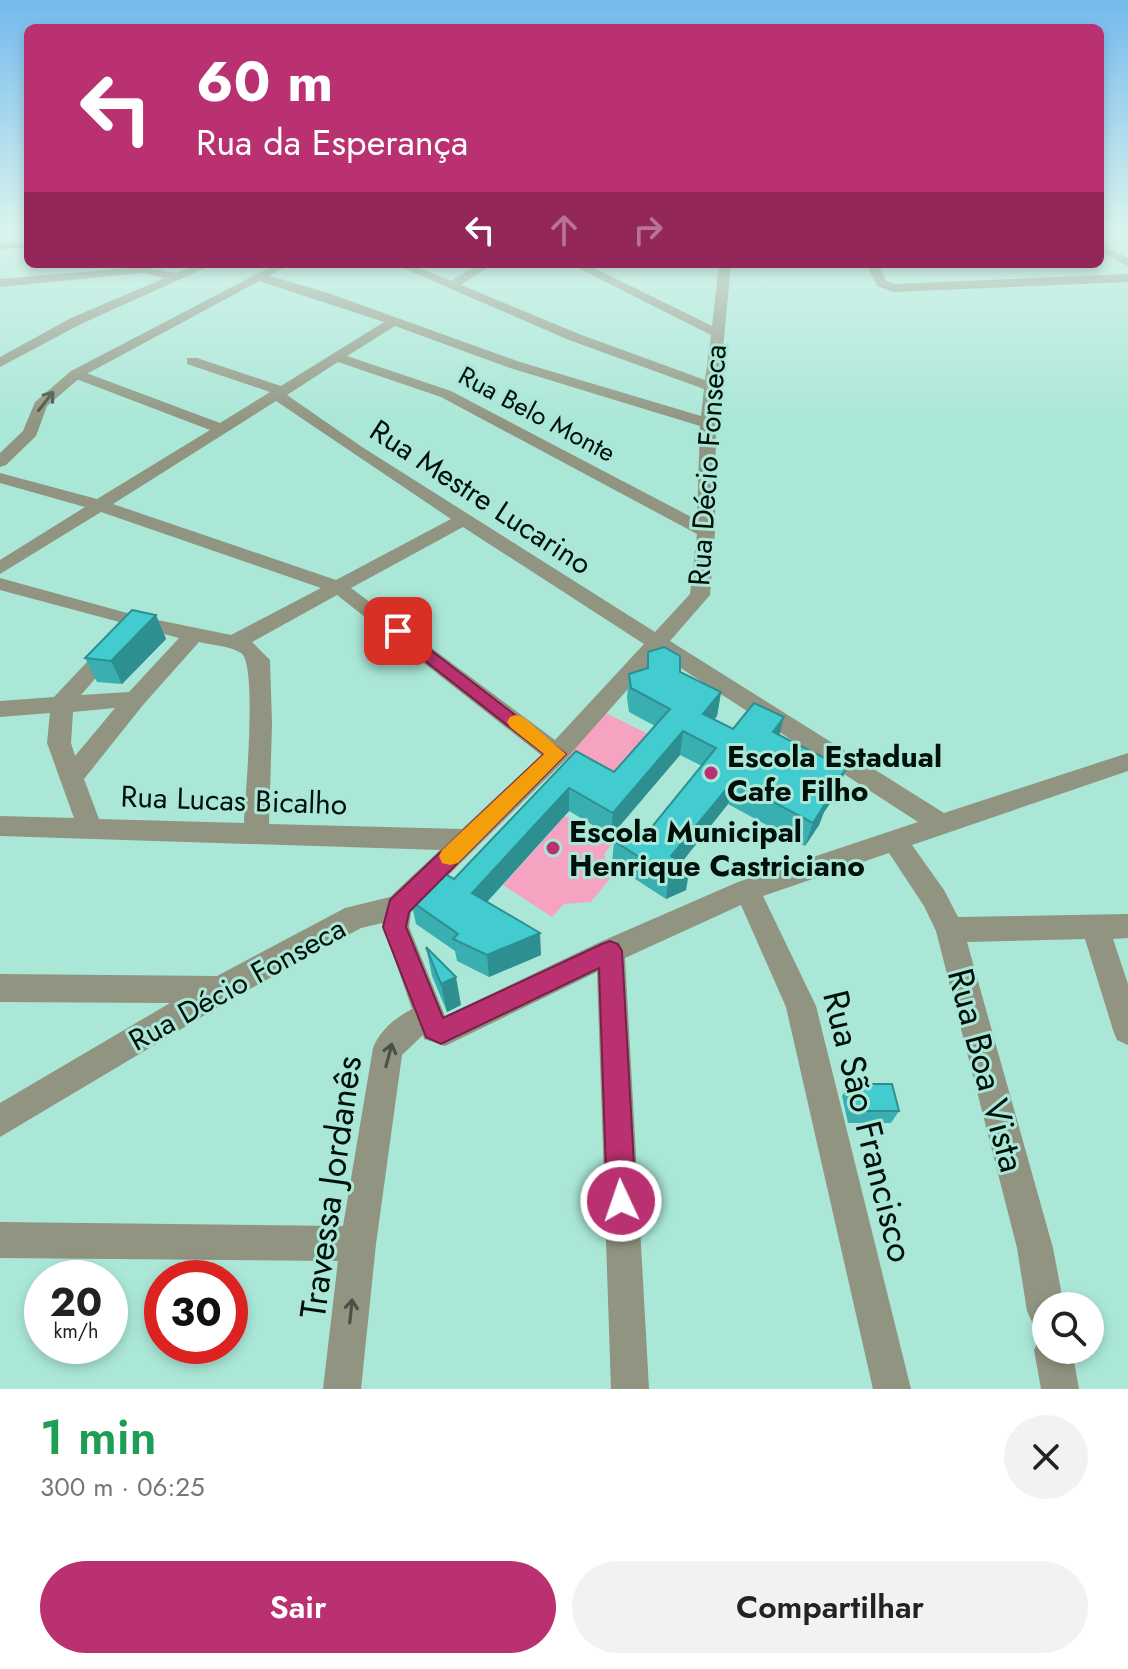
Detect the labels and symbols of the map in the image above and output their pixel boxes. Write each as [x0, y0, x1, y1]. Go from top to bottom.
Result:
street label: Rua Décio Fonseca [677, 343, 737, 587]
street label: Rua Belo Monte [452, 357, 622, 471]
one-way arrow [36, 391, 54, 412]
street label: Rua Mestre Lucarino [362, 409, 600, 585]
pin [364, 597, 432, 665]
place label: Escola Estadual Cafe Filho [727, 735, 942, 812]
marker: Escola Estadual Cafe Filho [702, 764, 720, 782]
street label: Rua Lucas Bicalho [120, 775, 348, 825]
place label: Escola Municipal Henrique Castriciano [569, 810, 865, 887]
marker: Escola Municipal Henrique Castriciano [544, 839, 562, 857]
street label: Rua Décio Fonseca [121, 907, 353, 1061]
street label: Rua Boa Vista [935, 963, 1039, 1177]
street label: Rua São Francisco [810, 985, 928, 1267]
one-way arrow [382, 1042, 397, 1068]
street label: Travessa Jordanês [286, 1052, 374, 1322]
position arrow [579, 1159, 663, 1243]
speed limit sign: 30 [144, 1260, 248, 1364]
one-way arrow [343, 1299, 358, 1325]

